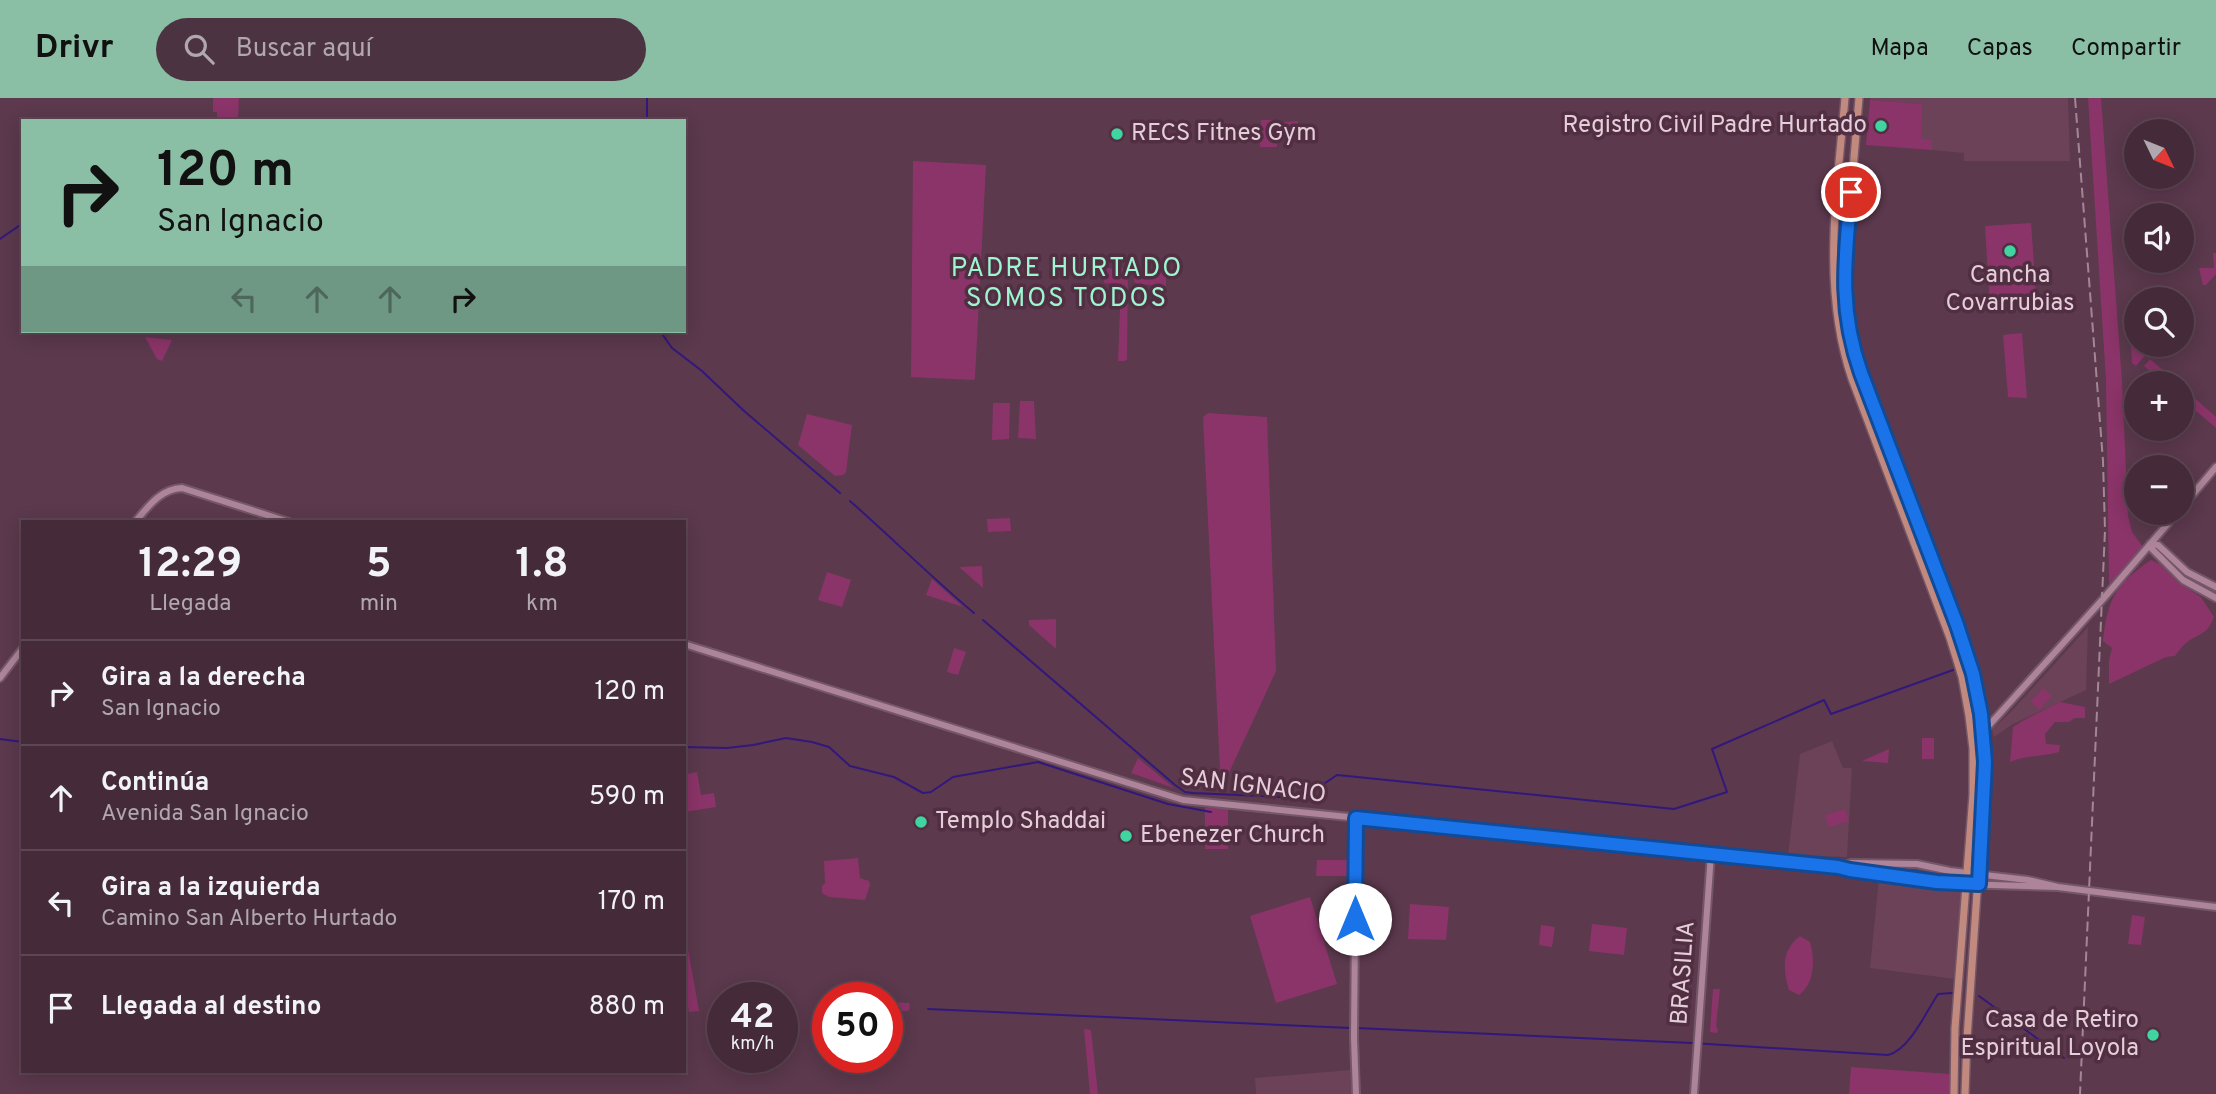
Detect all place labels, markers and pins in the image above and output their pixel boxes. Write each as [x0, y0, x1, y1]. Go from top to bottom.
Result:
place label: Registro Civil Padre Hurtado [1563, 111, 1867, 141]
marker: Registro Civil Padre Hurtado [1873, 118, 1889, 134]
place label: RECS Fitnes Gym [1131, 119, 1316, 149]
marker: RECS Fitnes Gym [1109, 126, 1125, 142]
pin [1821, 162, 1881, 222]
marker: Cancha Covarrubias [2002, 243, 2018, 259]
place label: Cancha Covarrubias [1946, 261, 2074, 319]
place label: Templo Shaddai [935, 807, 1106, 837]
marker: Templo Shaddai [913, 814, 929, 830]
place label: Ebenezer Church [1140, 821, 1325, 851]
marker: Ebenezer Church [1118, 828, 1134, 844]
place label: Casa de Retiro Espiritual Loyola [1961, 1006, 2139, 1064]
marker: Casa de Retiro Espiritual Loyola [2145, 1027, 2161, 1043]

